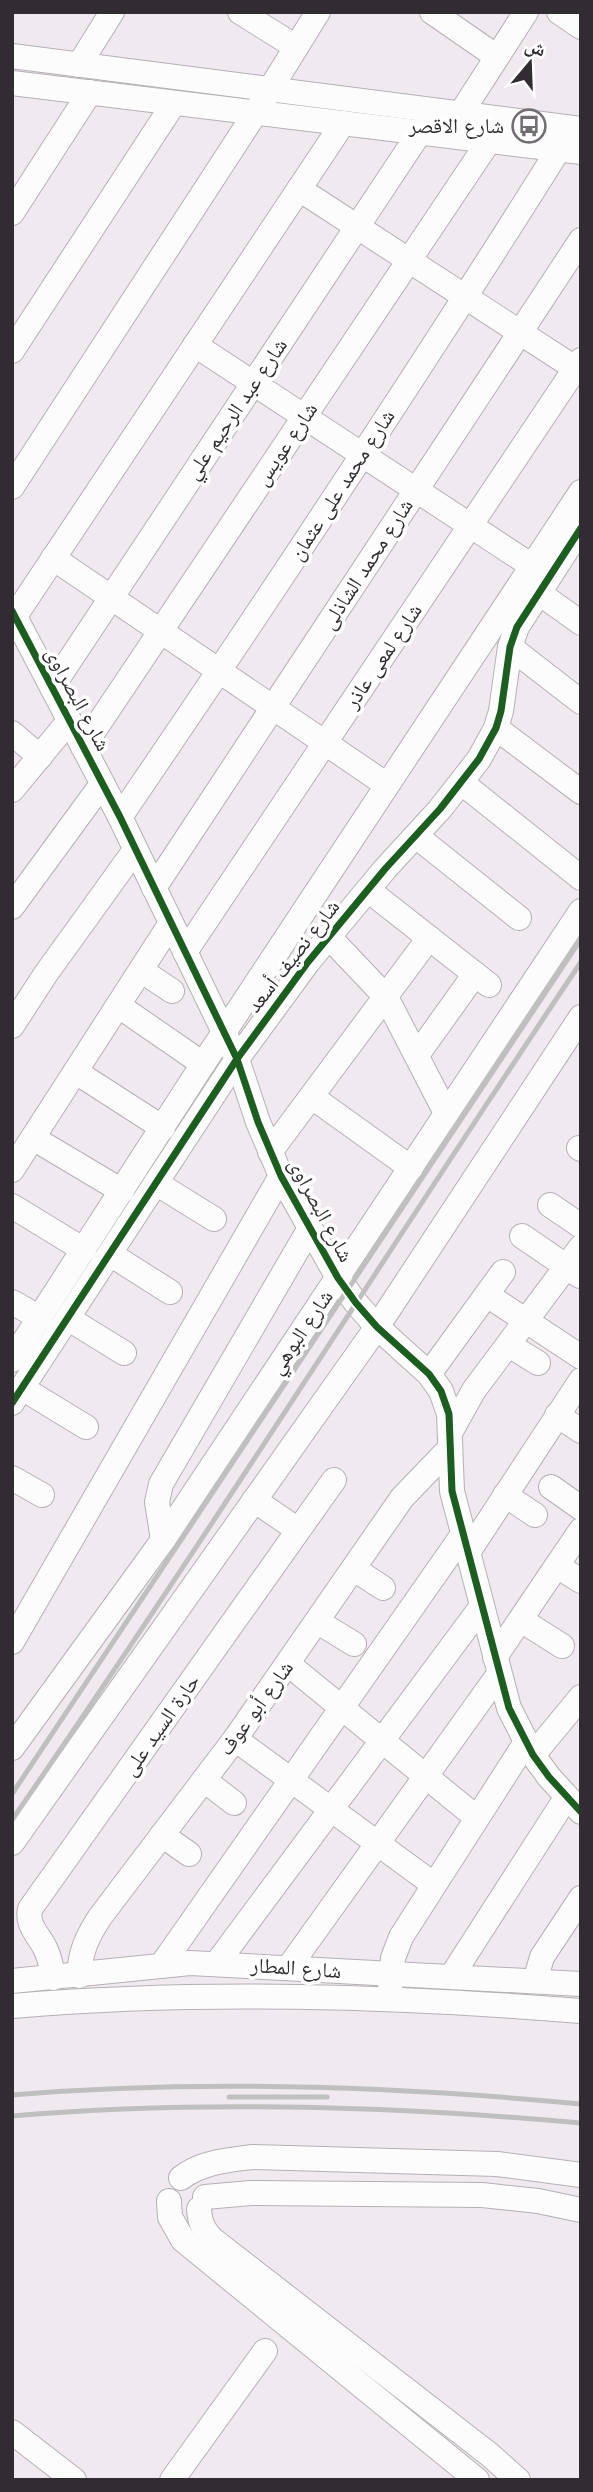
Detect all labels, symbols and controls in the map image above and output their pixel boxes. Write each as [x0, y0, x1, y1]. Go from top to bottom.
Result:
north arrow [495, 28, 565, 98]
text: ش [522, 33, 549, 62]
bus stop icon: شارع الاقصر [510, 107, 548, 145]
place label: شارع الاقصر [408, 113, 504, 139]
street label: شارع عبد الرحيم علي [179, 333, 296, 486]
street label: شارع عويس [249, 397, 323, 491]
street label: شارع محمد على عثمان [283, 405, 401, 565]
street label: شارع محمد الشاذلى [315, 494, 419, 634]
street label: شارع لمعى عاذر [338, 599, 428, 714]
street label: شارع البصراوى [40, 642, 116, 756]
street label: شارع نصيف أسعد [241, 894, 345, 1018]
street label: شارع البصراوى [283, 1153, 359, 1267]
street label: شارع البوهي [263, 1285, 342, 1381]
street label: شارع أبو عوف [213, 1656, 299, 1760]
street label: حارة السيد على [116, 1669, 206, 1781]
street label: شارع المطار [249, 1952, 342, 1984]

